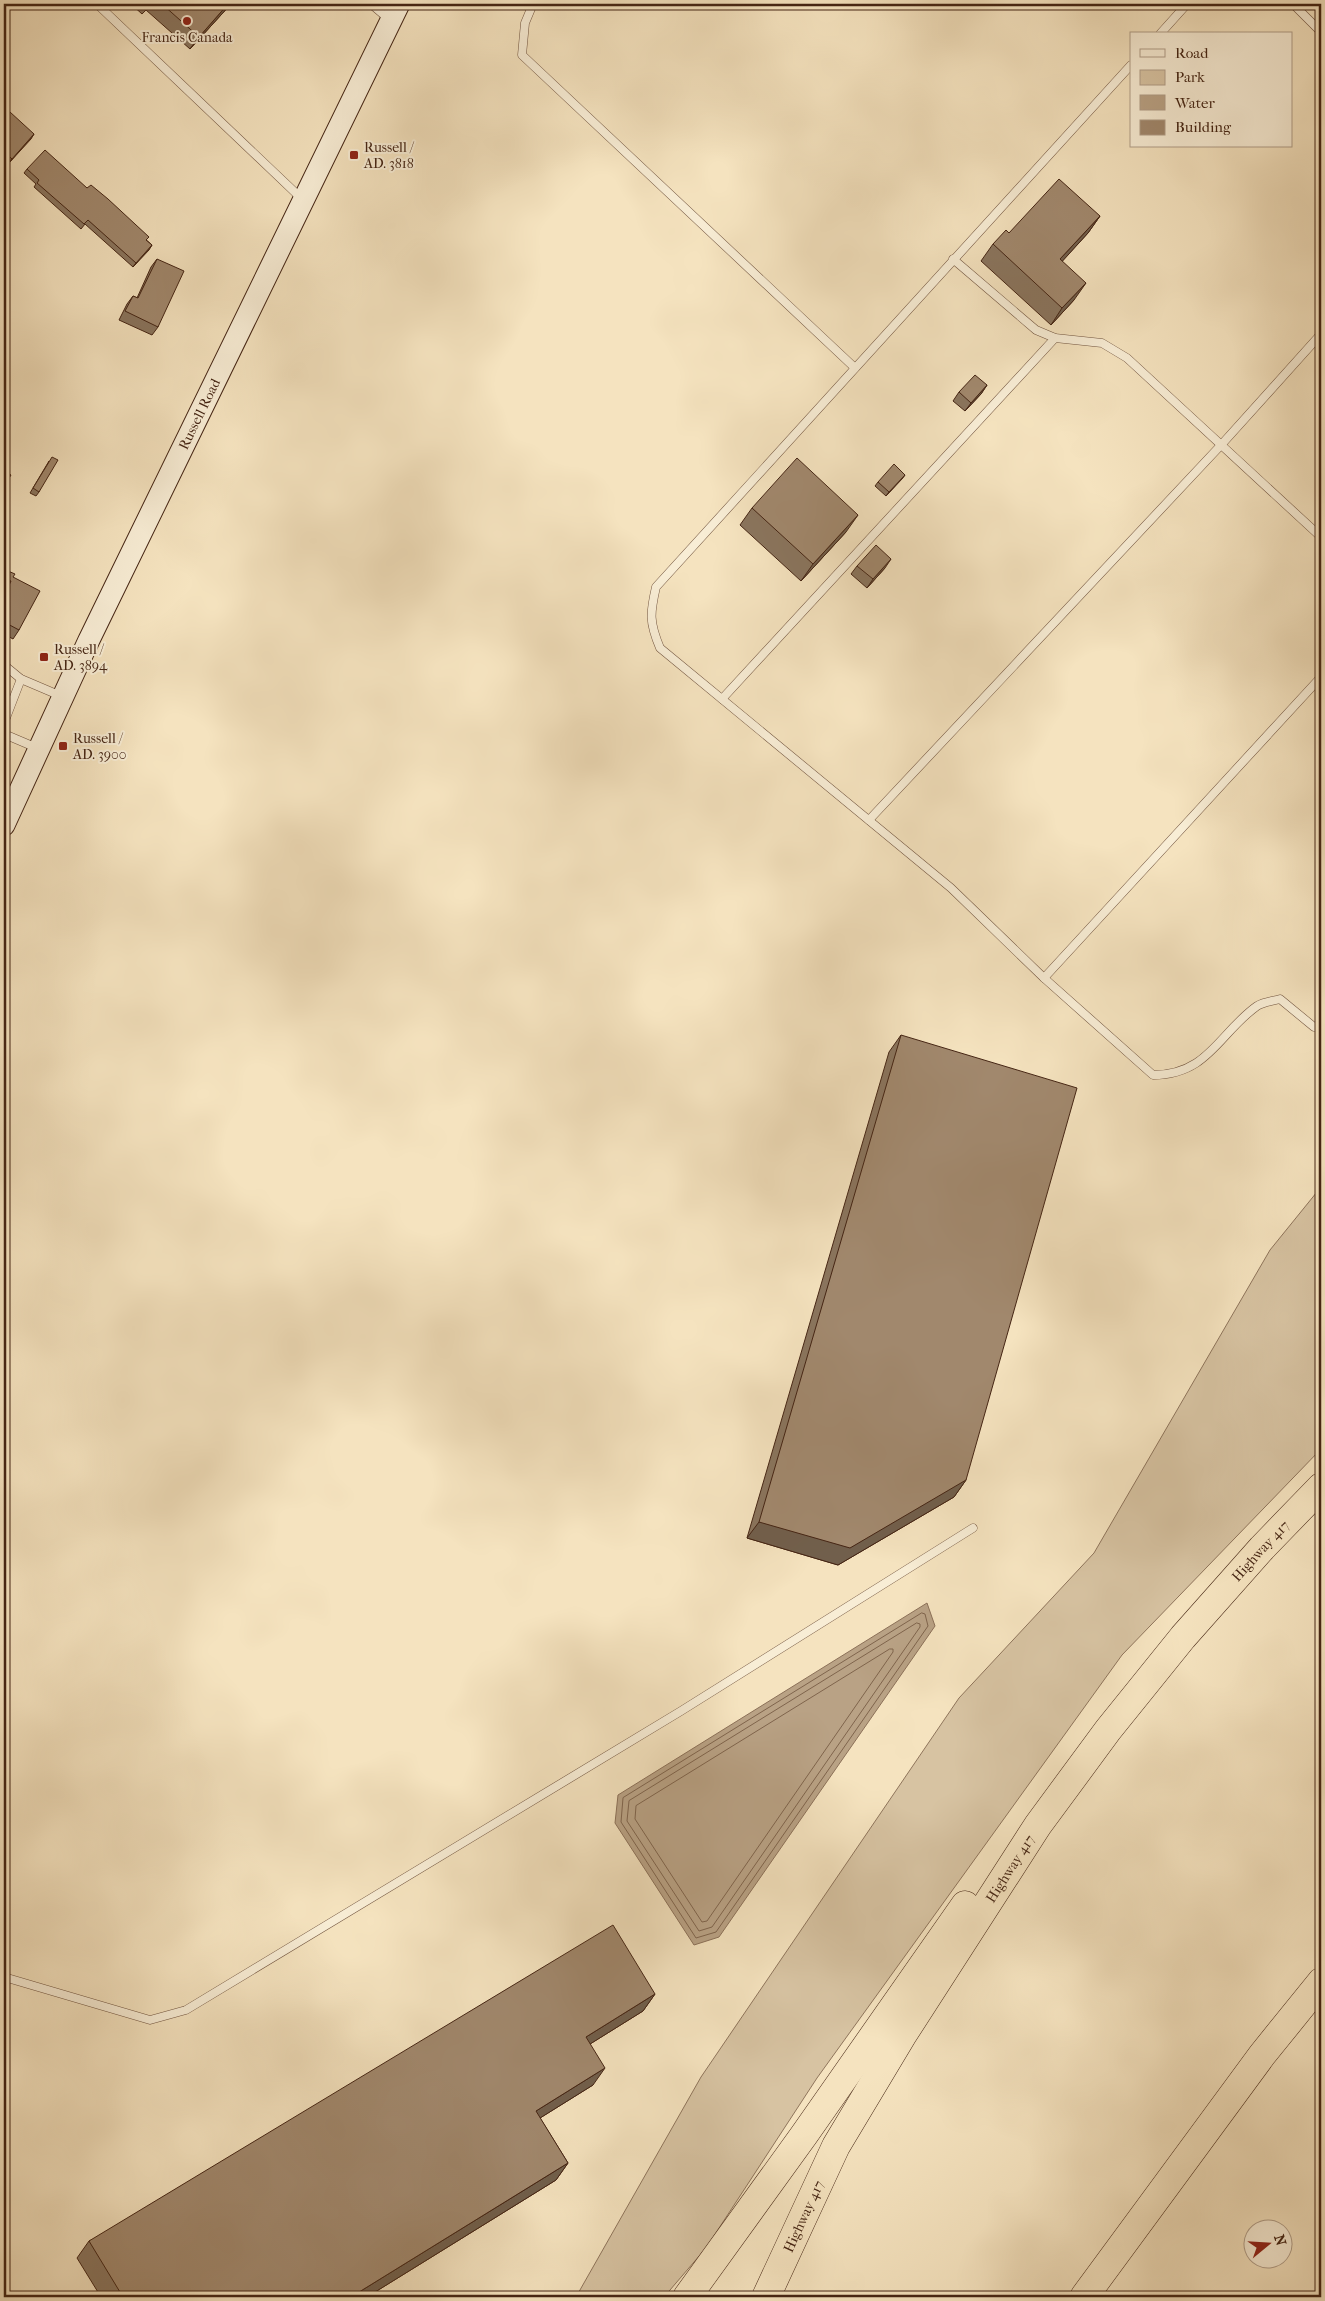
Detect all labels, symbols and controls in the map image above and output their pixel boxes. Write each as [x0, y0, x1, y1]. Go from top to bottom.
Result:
marker: Francis Canada [181, 15, 193, 27]
place label: Francis Canada [141, 29, 233, 46]
legend [1130, 32, 1292, 148]
text: Road [1175, 44, 1209, 62]
text: Park [1175, 68, 1205, 86]
text: Water [1174, 94, 1215, 112]
text: Building [1175, 118, 1232, 136]
place label: Russell / AD. 3818 [363, 139, 415, 172]
marker: Russell / AD. 3818 [348, 149, 360, 161]
street label: Russell Road [175, 375, 224, 452]
place label: Russell / AD. 3894 [53, 641, 108, 674]
marker: Russell / AD. 3894 [38, 651, 50, 663]
place label: Russell / AD. 3900 [72, 730, 127, 763]
marker: Russell / AD. 3900 [57, 740, 69, 752]
street label: Highway 417 [1228, 1516, 1293, 1585]
street label: Highway 417 [982, 1831, 1038, 1906]
street label: Highway 417 [779, 2177, 827, 2255]
north arrow [1242, 2218, 1292, 2268]
text: N [1270, 2232, 1290, 2248]

